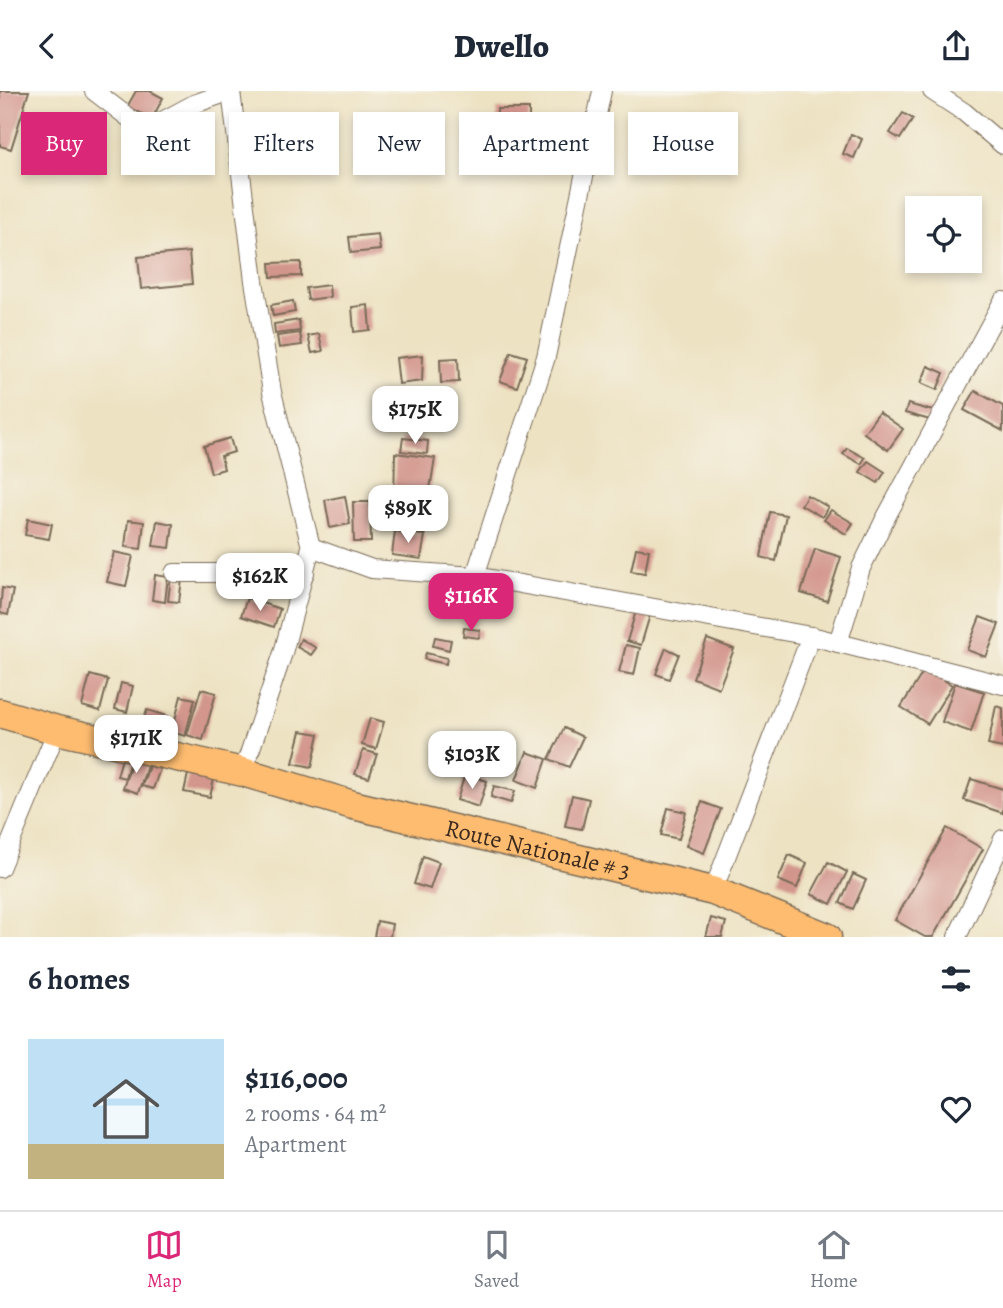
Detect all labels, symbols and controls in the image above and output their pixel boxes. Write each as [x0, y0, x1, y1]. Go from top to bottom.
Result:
text: Dwello [454, 24, 549, 68]
icon: back [28, 27, 66, 65]
icon: share [937, 27, 975, 65]
chip: Buy [21, 112, 107, 175]
chip: Rent [121, 112, 215, 175]
chip: Filters [229, 112, 339, 175]
chip: New [353, 112, 445, 175]
chip: Apartment [459, 112, 614, 175]
chip: House [628, 112, 738, 175]
map controls [905, 196, 982, 273]
button: locate [905, 196, 982, 273]
pin: $175K [366, 387, 464, 446]
text: $175K [388, 393, 442, 424]
pin: $89K [367, 485, 449, 545]
text: $89K [384, 492, 432, 523]
pin: $162K [211, 553, 309, 613]
text: $162K [232, 560, 288, 591]
pin: $116K [422, 573, 520, 633]
text: $116K [444, 580, 498, 611]
pin: $171K [87, 715, 185, 775]
text: $171K [110, 722, 162, 753]
pin: $103K [423, 731, 521, 791]
text: $103K [444, 738, 500, 769]
street label: Route Nationale # 3 [442, 812, 634, 887]
text: 6 homes [28, 959, 130, 999]
icon: filters [937, 960, 975, 998]
text: $116,000 [245, 1058, 348, 1098]
icon: home [84, 1067, 168, 1151]
icon: heart [937, 1090, 975, 1128]
text: 2 rooms · 64 m² [245, 1098, 386, 1129]
text: Apartment [245, 1129, 347, 1160]
tab: Map [145, 1226, 183, 1294]
tab: Saved [474, 1226, 519, 1294]
tab: Home [810, 1226, 858, 1294]

